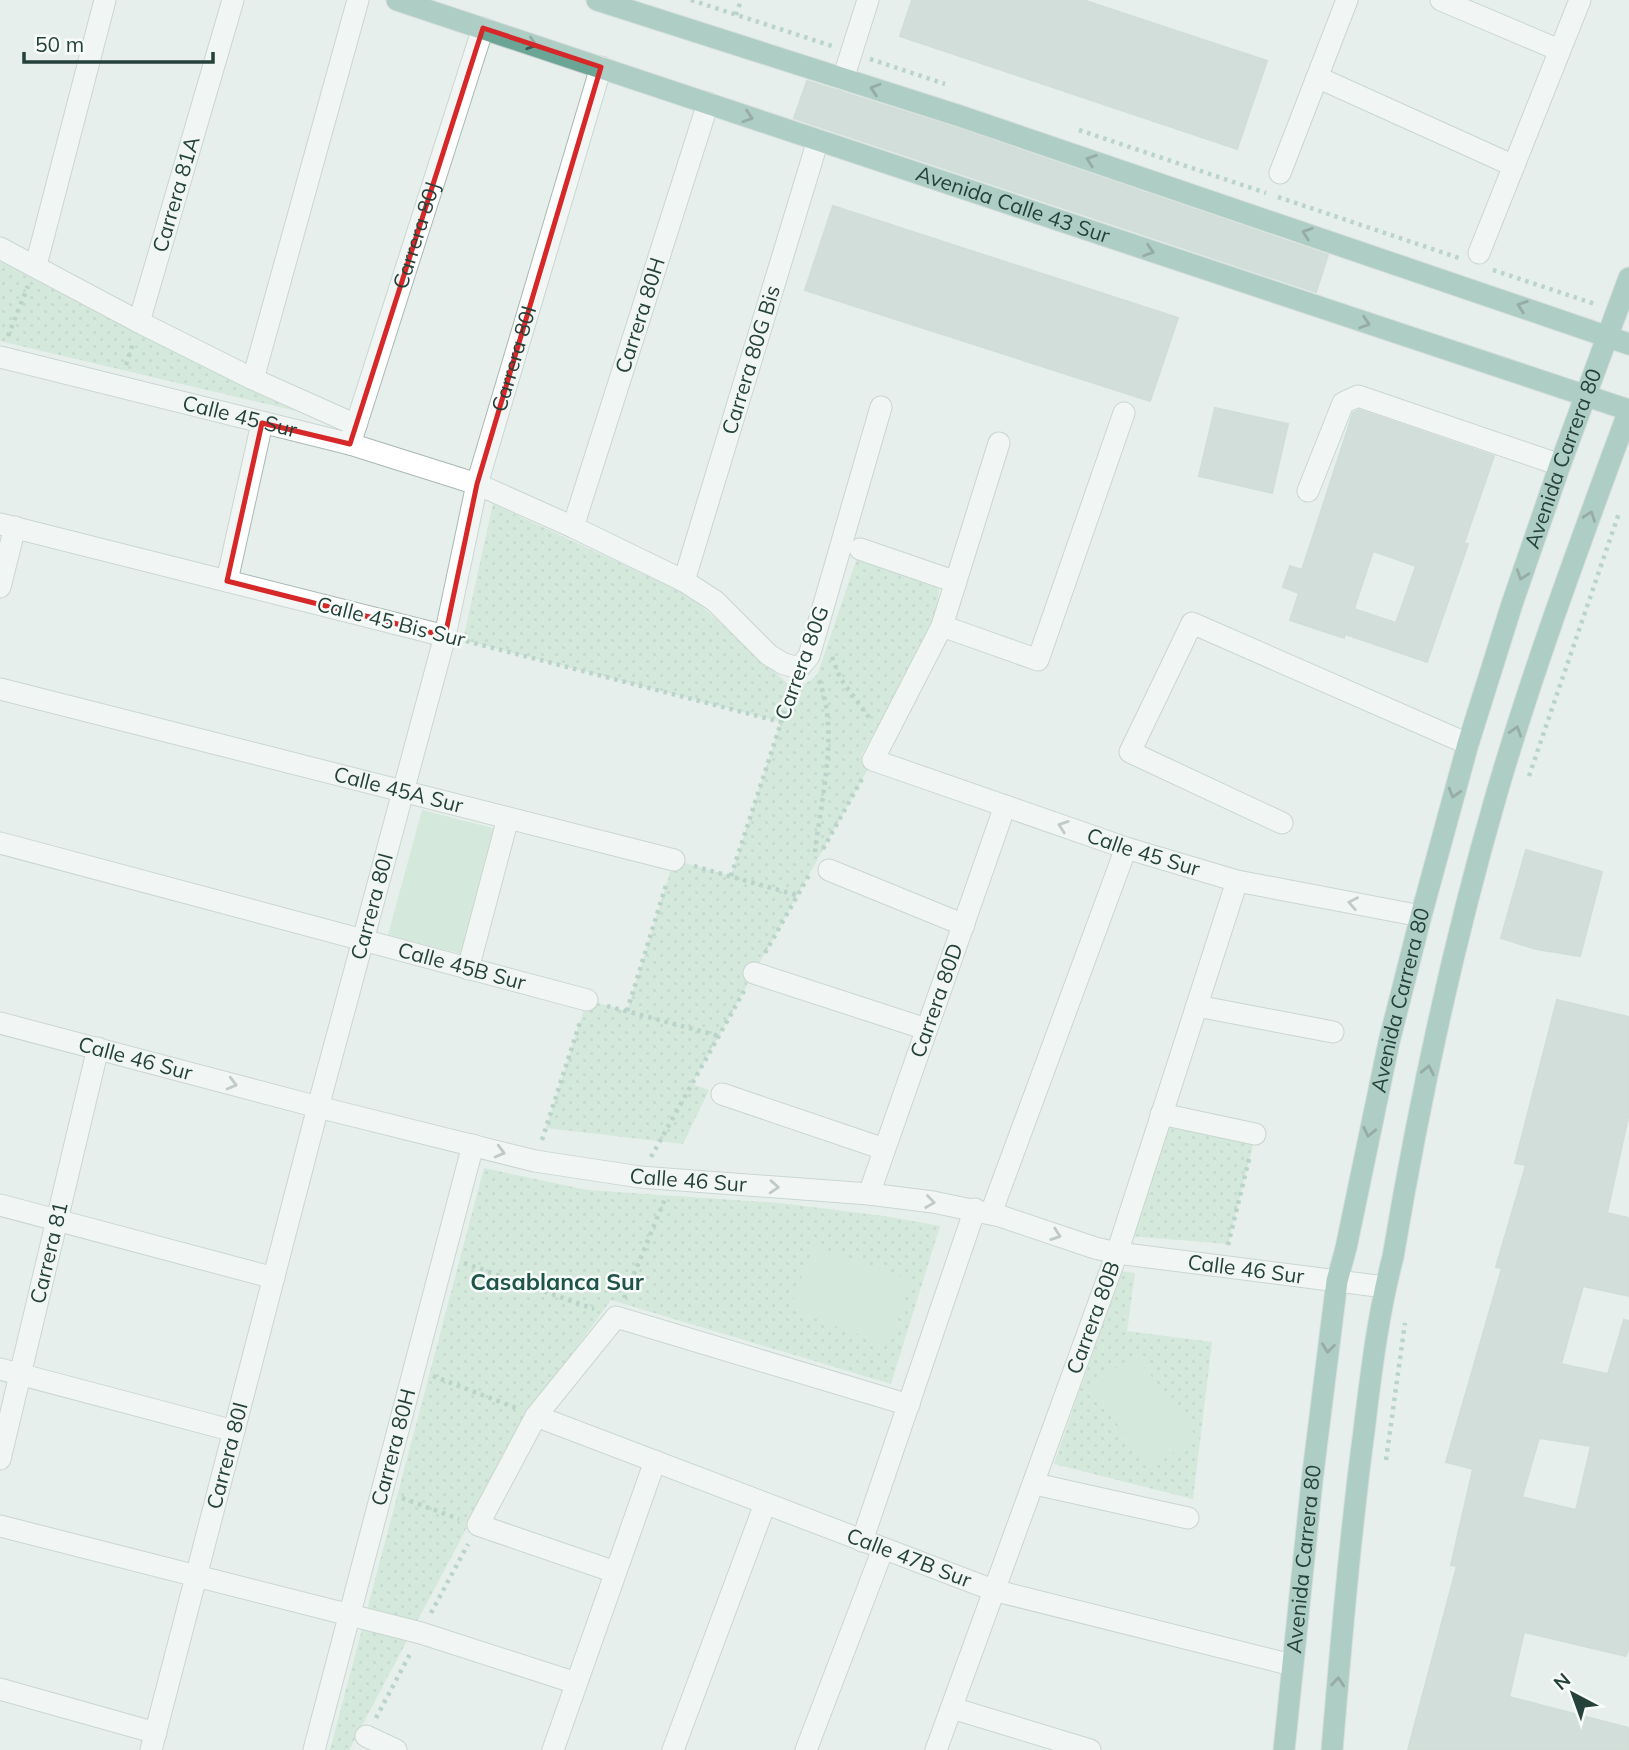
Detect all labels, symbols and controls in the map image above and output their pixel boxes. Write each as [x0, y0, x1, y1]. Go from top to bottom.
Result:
scale bar [24, 21, 214, 65]
text: 50 m [35, 31, 84, 57]
one-way arrow [526, 36, 538, 50]
one-way arrow [870, 83, 882, 98]
one-way arrow [741, 108, 753, 123]
street label: Carrera 81A [146, 133, 205, 255]
one-way arrow [1086, 154, 1098, 169]
street label: Avenida Calle 43 Sur [913, 160, 1114, 248]
street label: Carrera 80J [386, 178, 445, 292]
one-way arrow [1301, 227, 1314, 241]
one-way arrow [1143, 243, 1155, 257]
street label: Carrera 80H [609, 254, 670, 376]
street label: Carrera 80G Bis [715, 282, 785, 437]
one-way arrow [1517, 300, 1529, 314]
street label: Carrera 80I [485, 302, 541, 415]
one-way arrow [1359, 315, 1371, 329]
street label: Avenida Carrera 80 [1518, 365, 1607, 552]
street label: Calle 45 Sur [180, 389, 300, 442]
one-way arrow [1582, 511, 1596, 523]
one-way arrow [1516, 569, 1530, 581]
street label: Calle 45 Bis Sur [314, 590, 469, 652]
street label: Carrera 80G [768, 602, 834, 723]
one-way arrow [1508, 726, 1523, 738]
street label: Calle 45A Sur [331, 760, 466, 818]
one-way arrow [1448, 786, 1462, 798]
one-way arrow [1057, 820, 1069, 834]
street label: Calle 45 Sur [1084, 821, 1203, 881]
street label: Carrera 80I [344, 850, 398, 962]
one-way arrow [1347, 896, 1359, 911]
street label: Avenida Carrera 80 [1365, 905, 1435, 1095]
street label: Calle 45B Sur [395, 936, 529, 995]
street label: Carrera 80D [904, 939, 968, 1061]
street label: Calle 46 Sur [76, 1030, 196, 1085]
one-way arrow [1419, 1064, 1434, 1076]
one-way arrow [226, 1076, 238, 1090]
one-way arrow [1363, 1126, 1378, 1138]
one-way arrow [494, 1144, 506, 1158]
street label: Calle 46 Sur [628, 1162, 748, 1197]
one-way arrow [769, 1179, 780, 1194]
one-way arrow [924, 1194, 936, 1209]
street label: Carrera 81 [23, 1199, 73, 1306]
one-way arrow [1049, 1227, 1061, 1241]
street label: Calle 46 Sur [1186, 1248, 1306, 1289]
street label: Carrera 80B [1060, 1257, 1125, 1377]
district label: Casablanca Sur [470, 1267, 644, 1296]
one-way arrow [1321, 1343, 1336, 1354]
street label: Carrera 80H [365, 1386, 420, 1508]
street label: Carrera 80I [200, 1399, 253, 1512]
street label: Avenida Carrera 80 [1280, 1463, 1326, 1654]
street label: Calle 47B Sur [843, 1522, 976, 1593]
north arrow [1538, 1659, 1608, 1729]
text: N [1549, 1667, 1575, 1695]
one-way arrow [1330, 1676, 1345, 1687]

